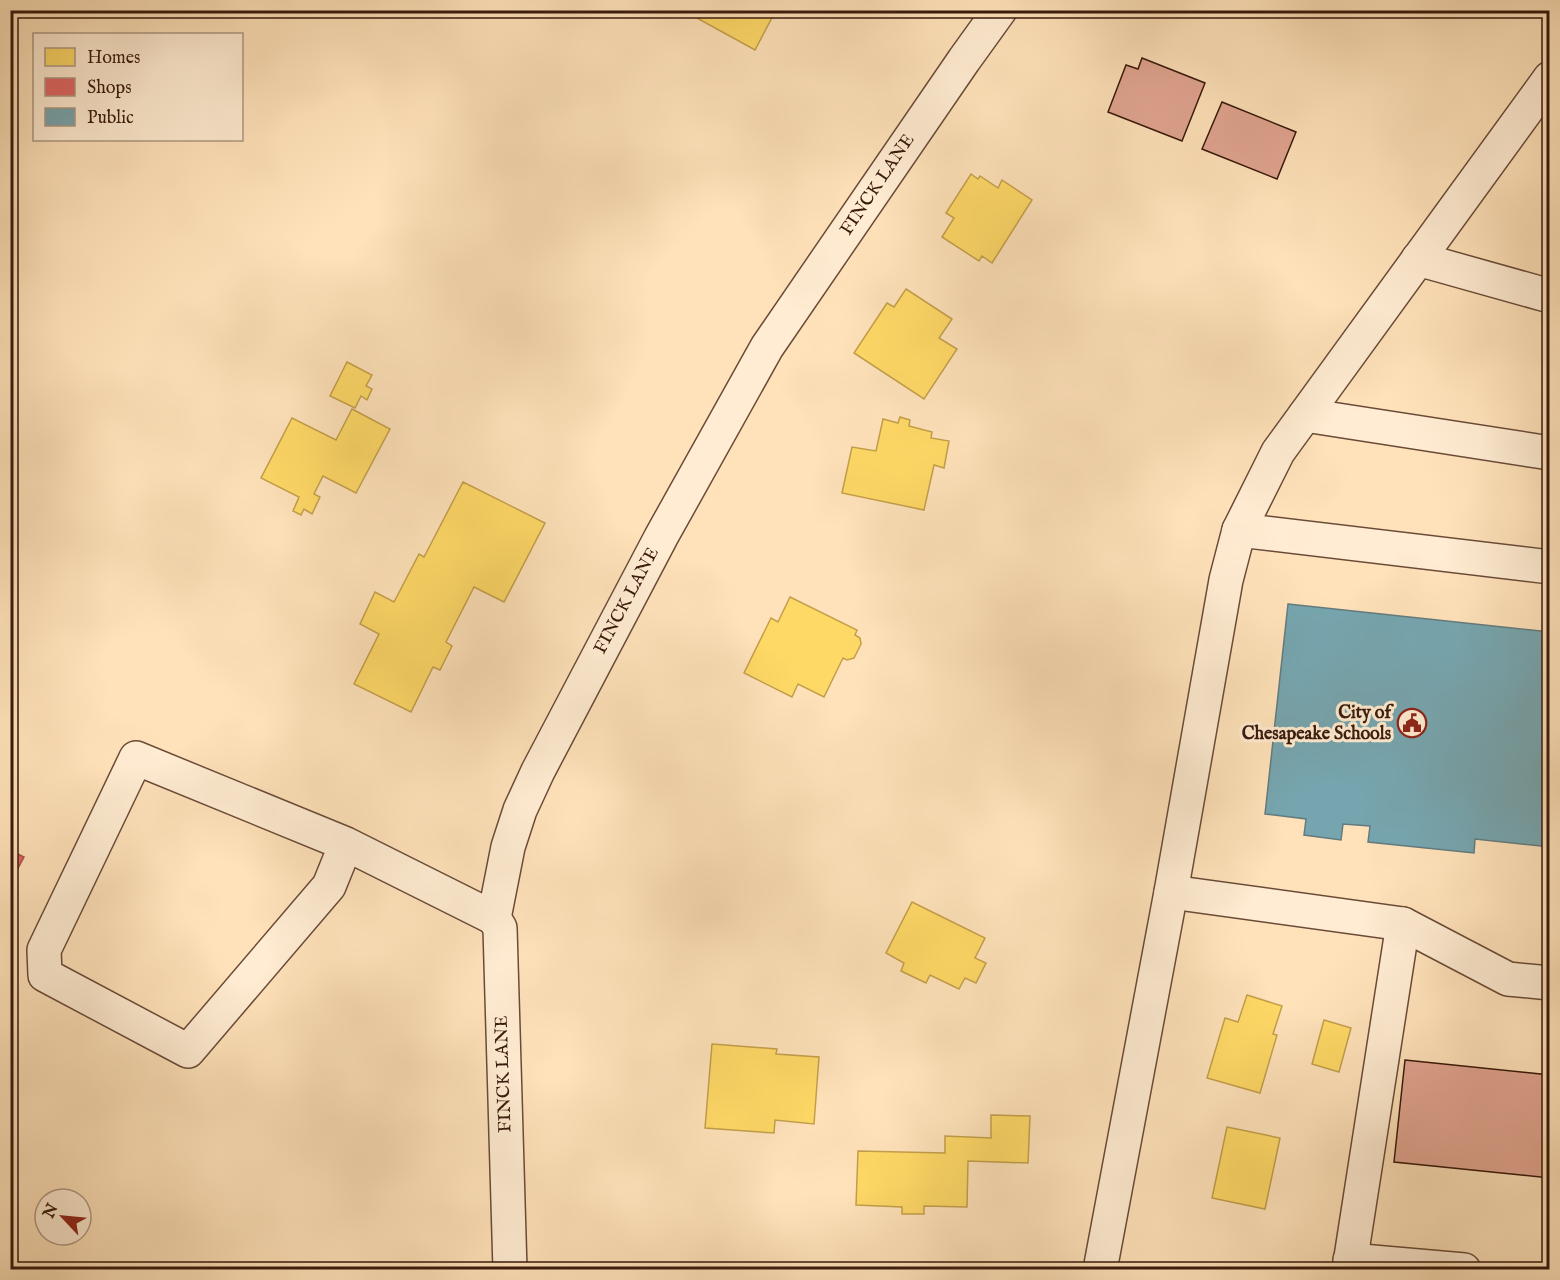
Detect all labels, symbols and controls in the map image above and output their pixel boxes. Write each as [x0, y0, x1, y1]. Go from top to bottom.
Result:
legend [33, 33, 243, 141]
text: Homes [87, 47, 140, 70]
text: Shops [87, 77, 132, 100]
text: Public [87, 107, 134, 130]
street label: FINCK LANE [836, 130, 920, 240]
street label: FINCK LANE [589, 544, 665, 658]
place label: City of Chesapeake Schools [1242, 702, 1394, 746]
public building icon: City of Chesapeake Schools [1396, 707, 1428, 739]
street label: FINCK LANE [490, 1015, 518, 1133]
north arrow [33, 1187, 93, 1247]
text: N [39, 1201, 63, 1223]

